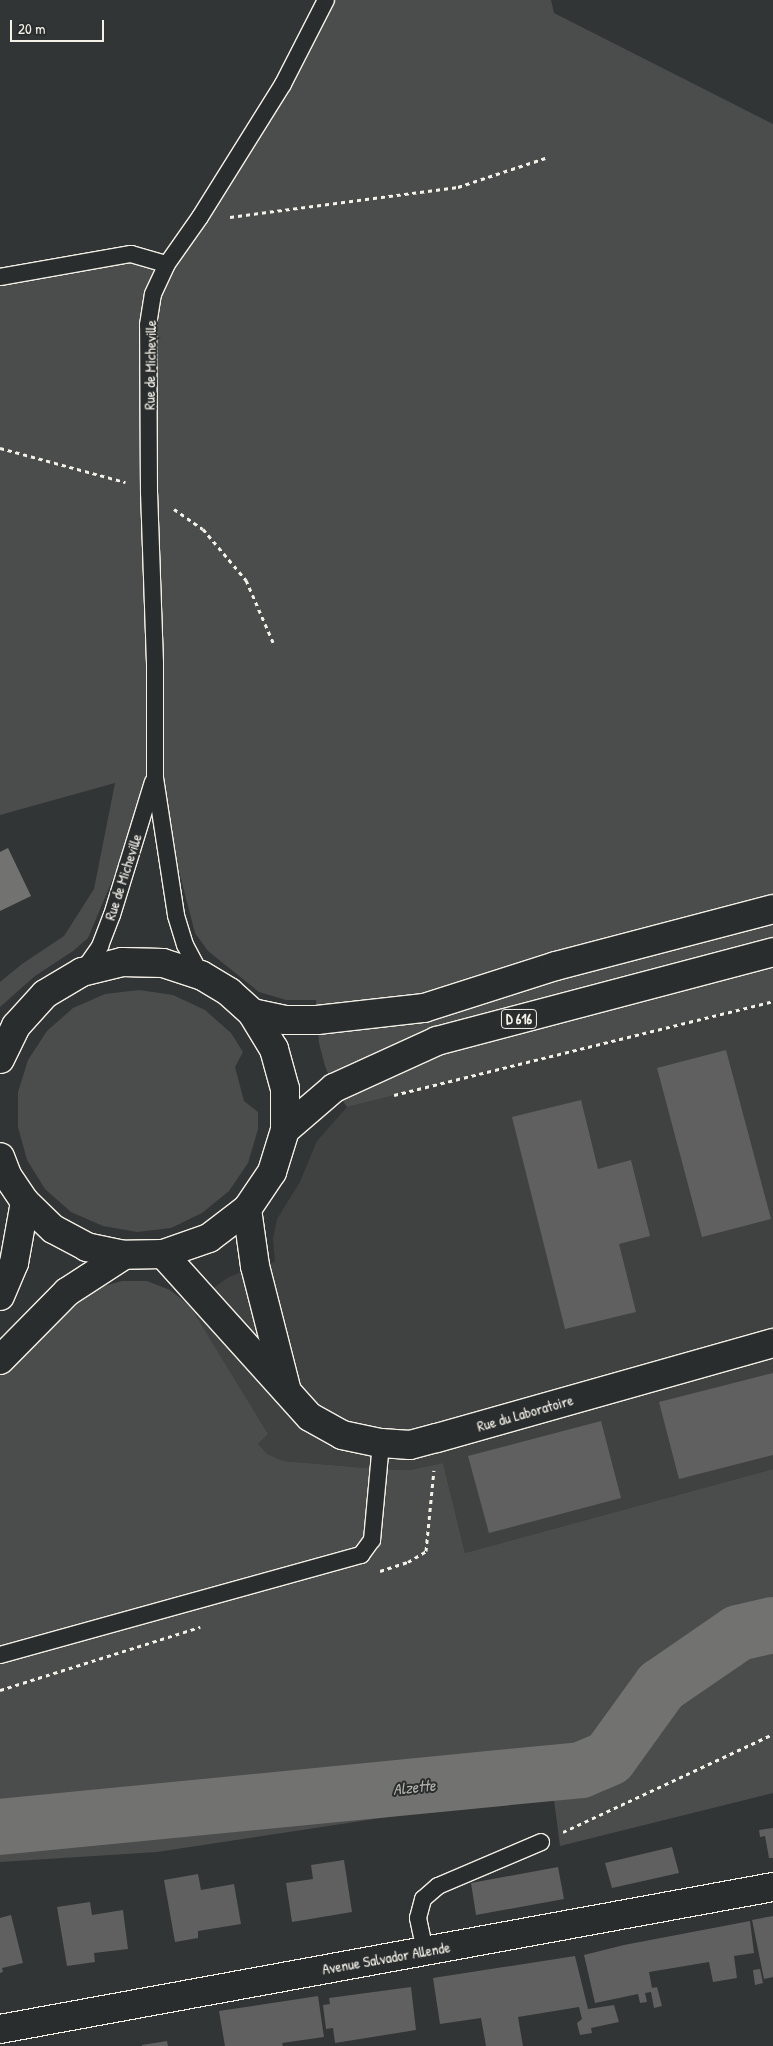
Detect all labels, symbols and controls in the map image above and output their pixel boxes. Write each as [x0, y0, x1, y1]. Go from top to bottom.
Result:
scale bar [12, 10, 106, 42]
text: 20 m [18, 18, 45, 39]
street label: Rue de Micheville [140, 320, 160, 410]
street label: Rue de Micheville [101, 832, 145, 922]
road number: D 616 [500, 1008, 538, 1030]
street label: Rue du Laboratoire [475, 1391, 575, 1435]
water label: Alzette [392, 1775, 436, 1799]
street label: Avenue Salvador Allende [321, 1938, 451, 1978]

